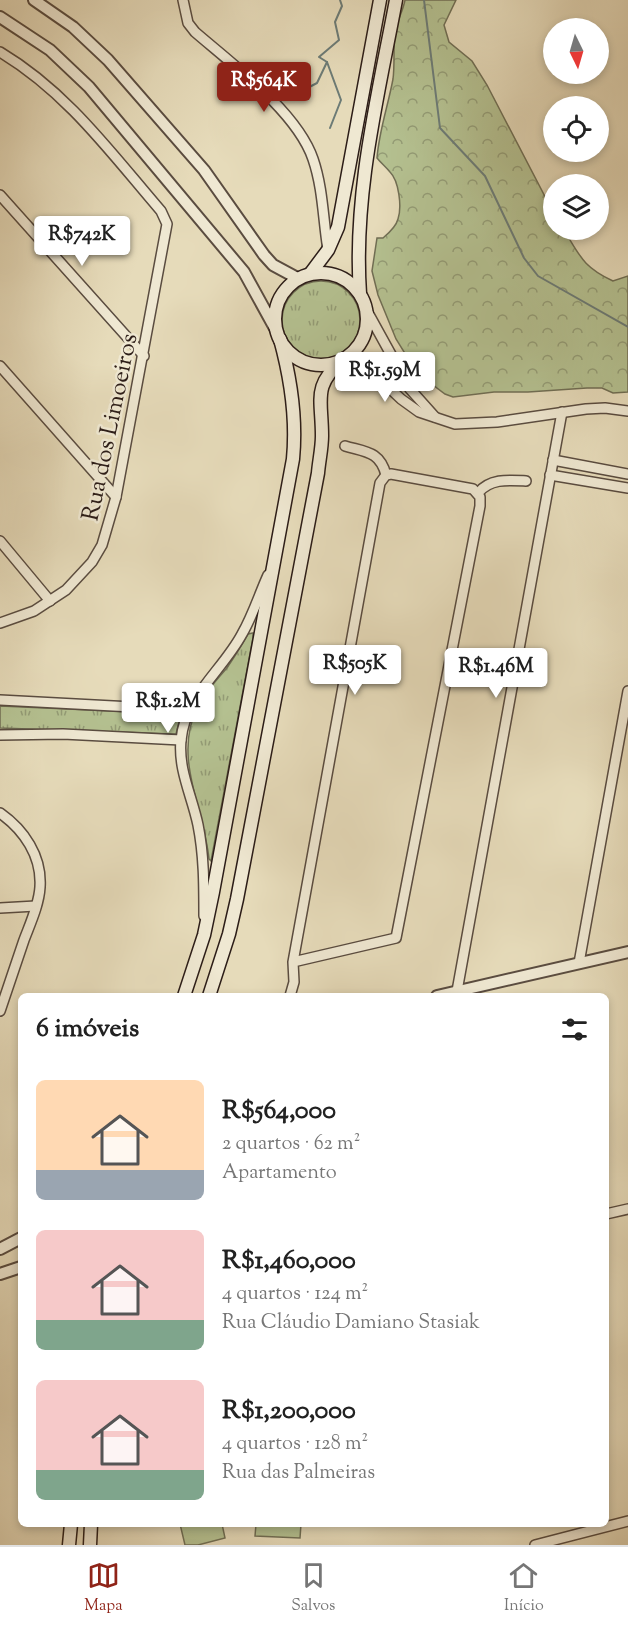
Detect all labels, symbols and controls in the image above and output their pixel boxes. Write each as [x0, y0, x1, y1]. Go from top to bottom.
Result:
north arrow [543, 18, 609, 84]
map controls [543, 18, 609, 240]
pin: R$564K [215, 62, 313, 113]
text: R$564K [231, 67, 297, 96]
button: locate [543, 96, 609, 162]
button: layers [543, 174, 609, 240]
pin: R$742K [33, 216, 131, 267]
text: R$742K [48, 221, 116, 250]
street label: Rua dos Limoeiros [74, 330, 147, 524]
pin: R$1.59M [330, 352, 440, 403]
text: R$1.59M [349, 357, 421, 386]
pin: R$505K [306, 645, 404, 696]
pin: R$1.46M [441, 648, 551, 699]
text: R$505K [323, 650, 387, 679]
text: R$1.46M [458, 653, 534, 682]
pin: R$1.2M [119, 683, 217, 734]
text: R$1.2M [136, 688, 200, 717]
text: 6 imóveis [36, 1011, 139, 1048]
icon: filters [558, 1013, 591, 1046]
text: R$564,000 [222, 1093, 336, 1130]
icon: home [84, 1104, 156, 1176]
text: 2 quartos · 62 m² [222, 1130, 360, 1159]
text: Apartamento [222, 1159, 337, 1188]
text: R$1,460,000 [222, 1243, 356, 1280]
icon: home [84, 1254, 156, 1326]
text: 4 quartos · 124 m² [222, 1280, 368, 1309]
text: Rua Cláudio Damiano Stasiak [222, 1309, 480, 1338]
text: R$1,200,000 [222, 1393, 356, 1430]
icon: home [84, 1404, 156, 1476]
text: 4 quartos · 128 m² [222, 1430, 368, 1459]
text: Rua das Palmeiras [222, 1459, 375, 1488]
tab: Mapa [84, 1559, 123, 1618]
tab: Salvos [291, 1559, 335, 1618]
tab: Início [504, 1559, 544, 1618]

